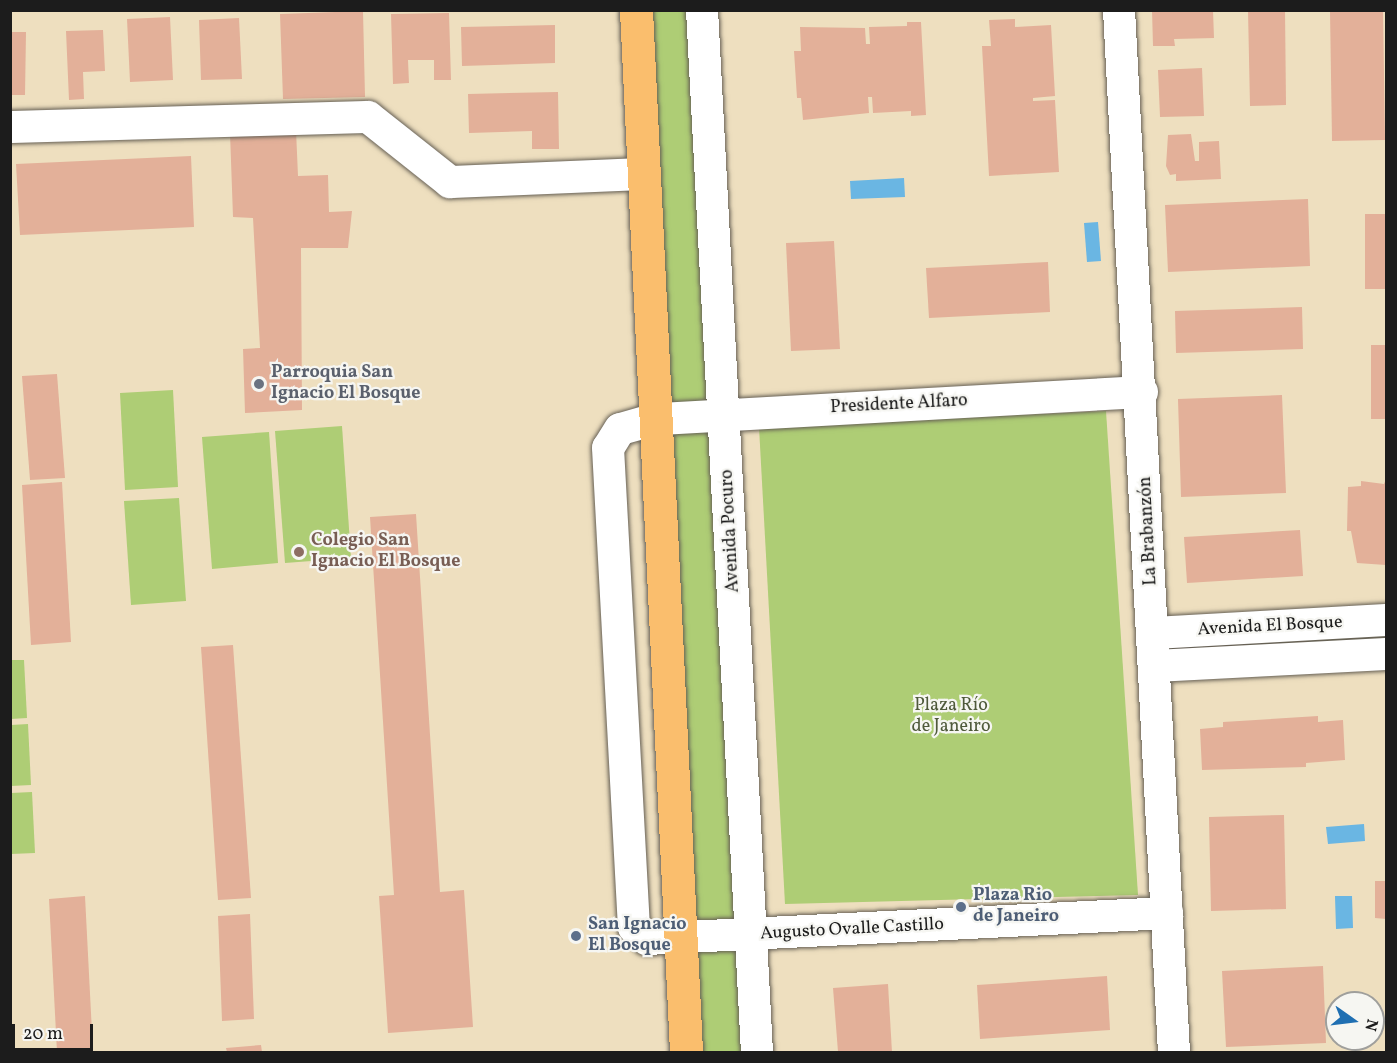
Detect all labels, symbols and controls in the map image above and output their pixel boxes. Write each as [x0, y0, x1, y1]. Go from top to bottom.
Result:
place label: Parroquia San Ignacio El Bosque [271, 363, 420, 406]
marker: Parroquia San Ignacio El Bosque [252, 377, 266, 391]
street label: Presidente Alfaro [830, 391, 968, 419]
street label: Avenida Pocuro [717, 469, 745, 593]
street label: La Brabanzón [1135, 476, 1163, 586]
place label: Colegio San Ignacio El Bosque [311, 531, 460, 574]
marker: Colegio San Ignacio El Bosque [292, 545, 306, 559]
street label: Avenida El Bosque [1197, 612, 1343, 642]
park label: Plaza Río de Janeiro [912, 696, 990, 738]
place label: Plaza Rio de Janeiro [973, 886, 1059, 928]
marker: Plaza Rio de Janeiro [954, 900, 968, 914]
street label: Augusto Ovalle Castillo [760, 914, 944, 946]
place label: San Ignacio El Bosque [588, 915, 687, 958]
marker: San Ignacio El Bosque [569, 929, 583, 943]
north arrow [1325, 991, 1385, 1051]
scale bar [15, 1012, 96, 1050]
text: N [1358, 1017, 1383, 1033]
text: 20 m [23, 1022, 63, 1047]

